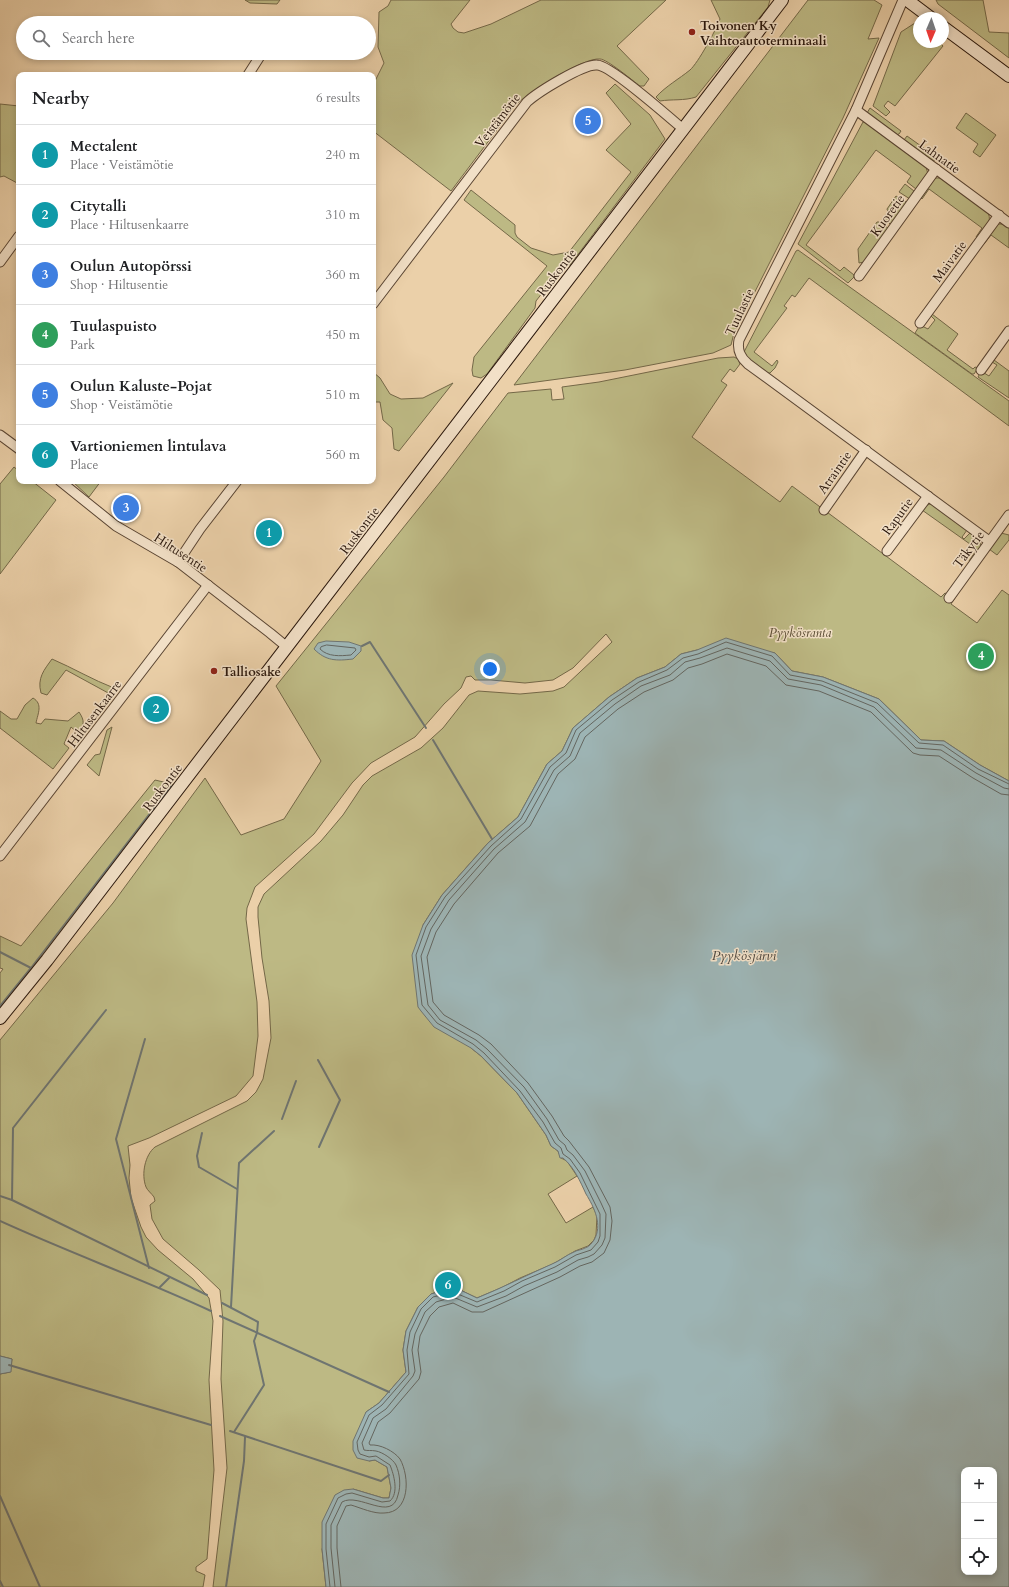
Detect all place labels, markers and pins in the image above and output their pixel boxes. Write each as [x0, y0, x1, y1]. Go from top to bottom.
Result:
place label: Toivonen Ky Vaihtoautoterminaali [700, 17, 827, 50]
marker: Toivonen Ky Vaihtoautoterminaali [687, 27, 697, 37]
pin: 5 [575, 106, 601, 136]
pin: 3 [113, 493, 139, 523]
pin: 1 [256, 518, 282, 548]
pin: 4 [968, 641, 994, 671]
place label: Talliosake [222, 663, 281, 681]
marker: Talliosake [209, 666, 219, 676]
pin: 2 [143, 694, 169, 724]
pin: 6 [435, 1270, 461, 1300]

